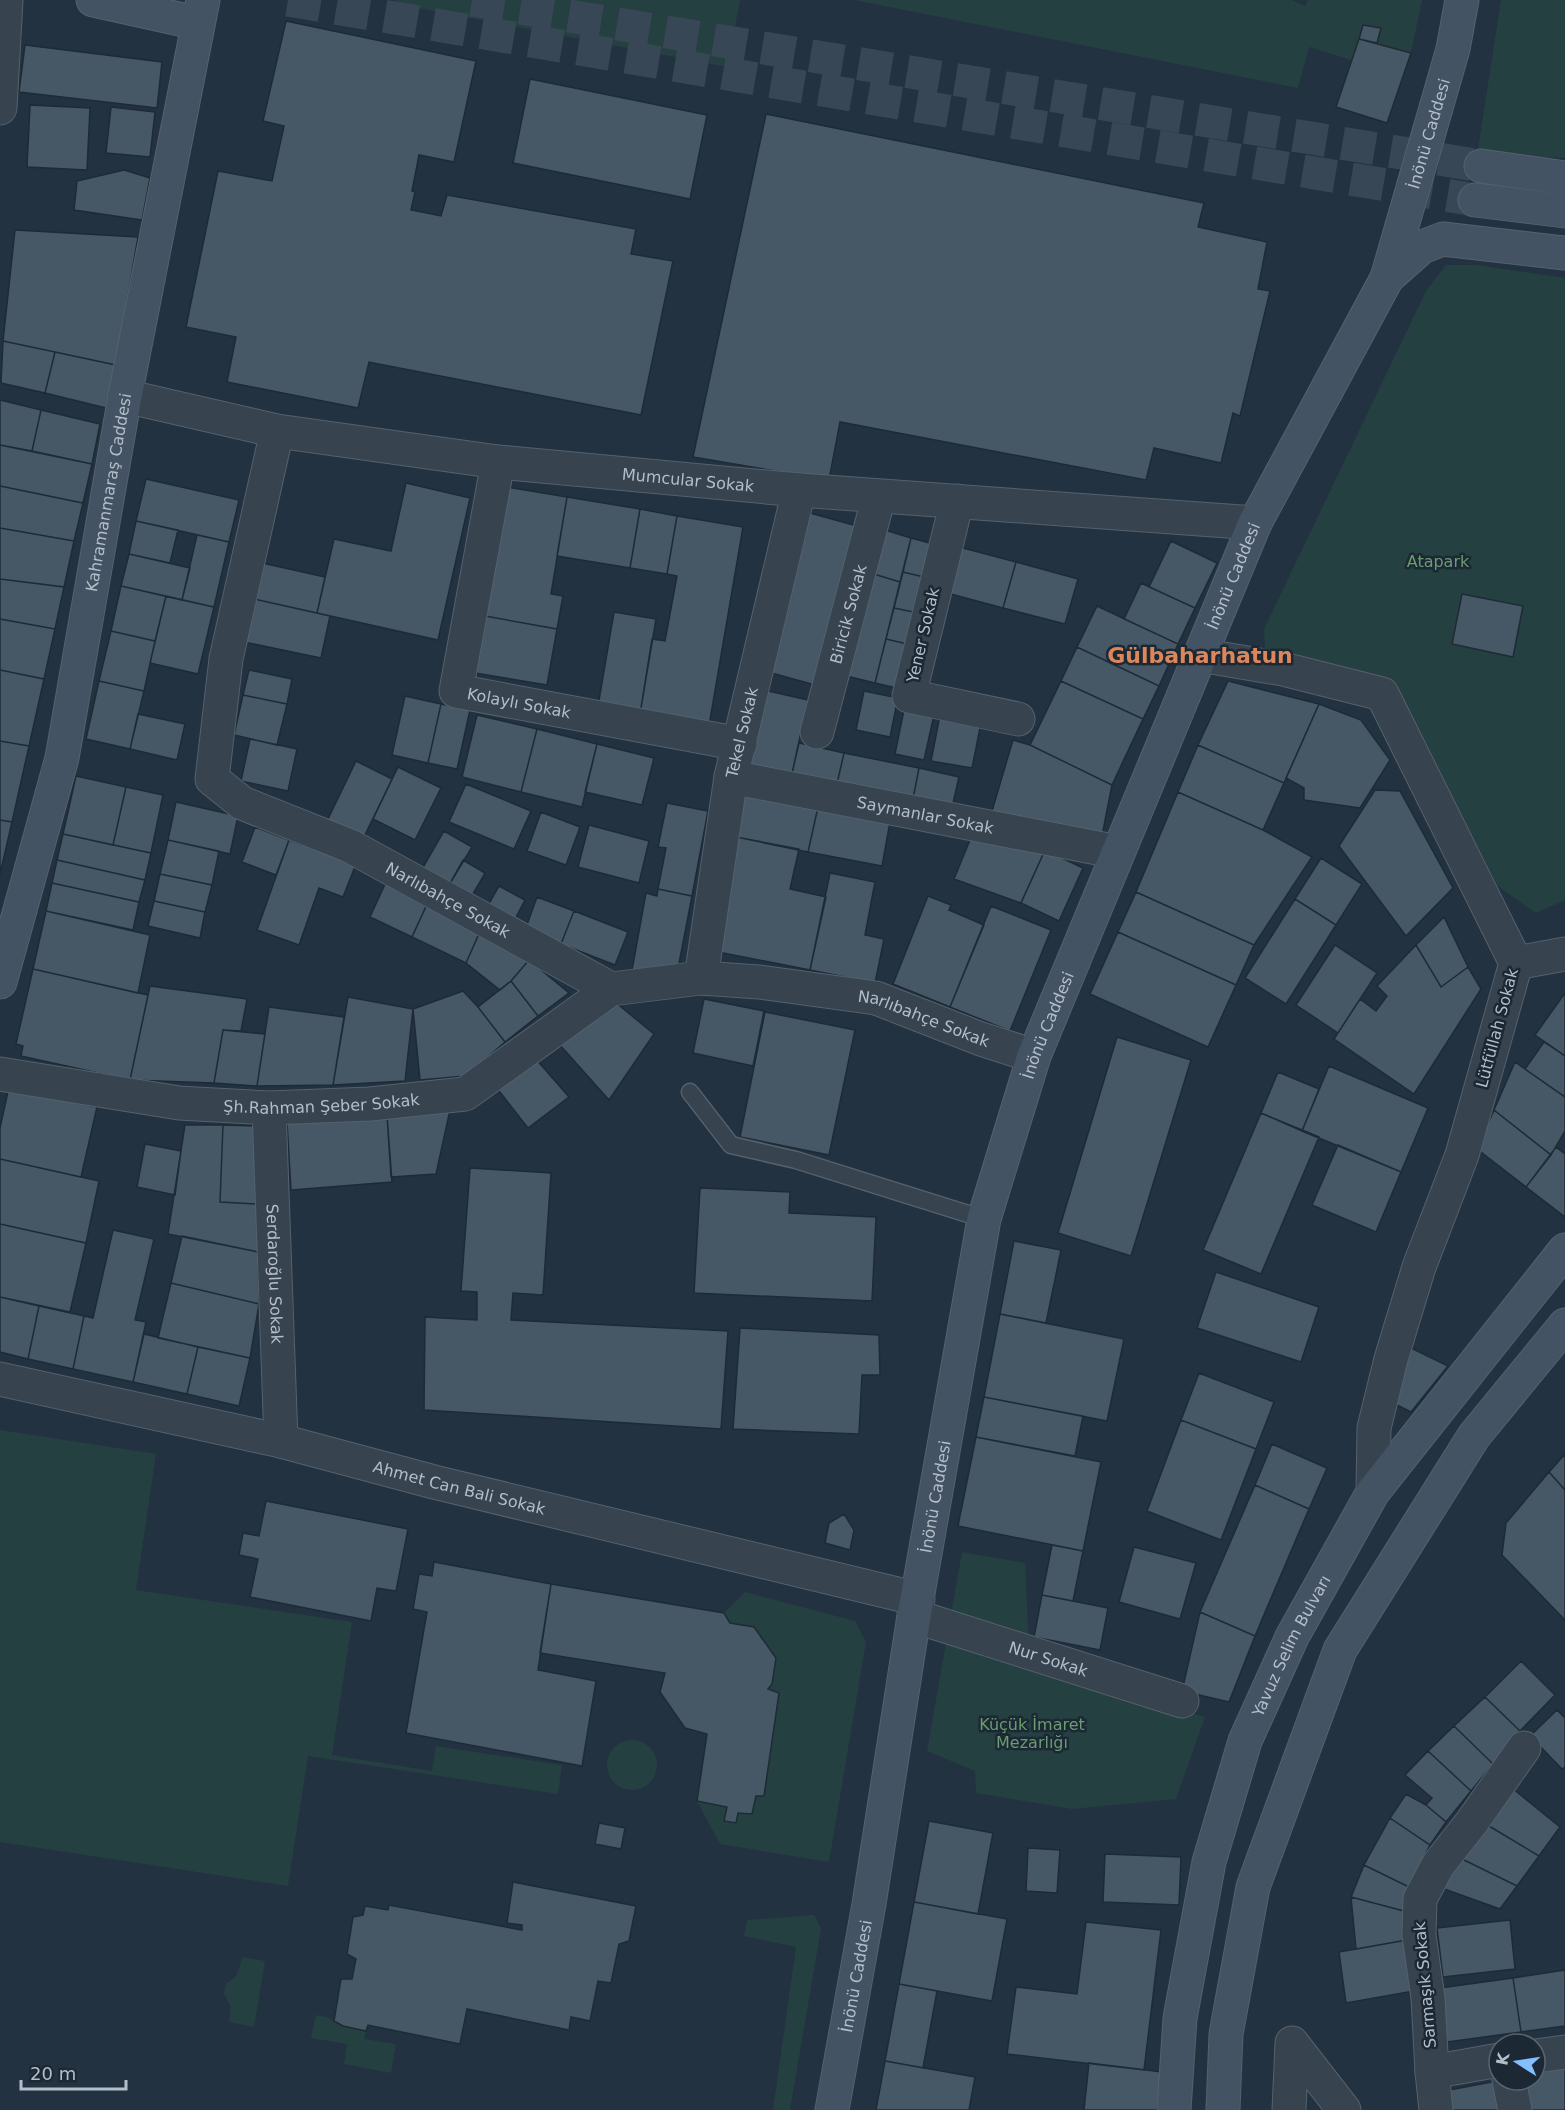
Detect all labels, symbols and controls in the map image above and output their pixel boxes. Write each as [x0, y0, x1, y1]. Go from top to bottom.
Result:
street label: İnönü Caddesi [1404, 76, 1454, 191]
street label: Kahramanmaraş Caddesi [82, 391, 135, 593]
street label: Mumcular Sokak [621, 464, 756, 495]
street label: İnönü Caddesi [1202, 520, 1264, 632]
park label: Atapark [1407, 552, 1470, 571]
street label: Biricik Sokak [826, 562, 870, 666]
street label: Yener Sokak [903, 585, 943, 685]
district label: Gülbaharhatun [1107, 643, 1293, 668]
street label: Kolaylı Sokak [466, 684, 573, 722]
street label: Tekel Sokak [721, 684, 762, 781]
street label: Saymanlar Sokak [855, 792, 996, 837]
street label: Narlıbahçe Sokak [383, 858, 514, 942]
street label: Lütfüllah Sokak [1472, 966, 1522, 1090]
street label: İnönü Caddesi [1018, 969, 1077, 1081]
street label: Narlıbahçe Sokak [857, 986, 992, 1051]
street label: Şh.Rahman Şeber Sokak [223, 1089, 421, 1118]
street label: Serdaroğlu Sokak [263, 1204, 287, 1345]
street label: İnönü Caddesi [916, 1439, 954, 1554]
street label: Ahmet Can Bali Sokak [371, 1457, 548, 1518]
street label: Yavuz Selim Bulvarı [1247, 1571, 1334, 1720]
street label: Nur Sokak [1007, 1637, 1091, 1680]
park label: Küçük İmaret Mezarlığı [979, 1715, 1085, 1752]
street label: İnönü Caddesi [837, 1918, 875, 2034]
street label: Sarmaşık Sokak [1410, 1920, 1440, 2049]
north arrow [1487, 2032, 1547, 2092]
text: K [1492, 2050, 1514, 2067]
scale bar [21, 2053, 126, 2091]
text: 20 m [30, 2063, 76, 2084]

